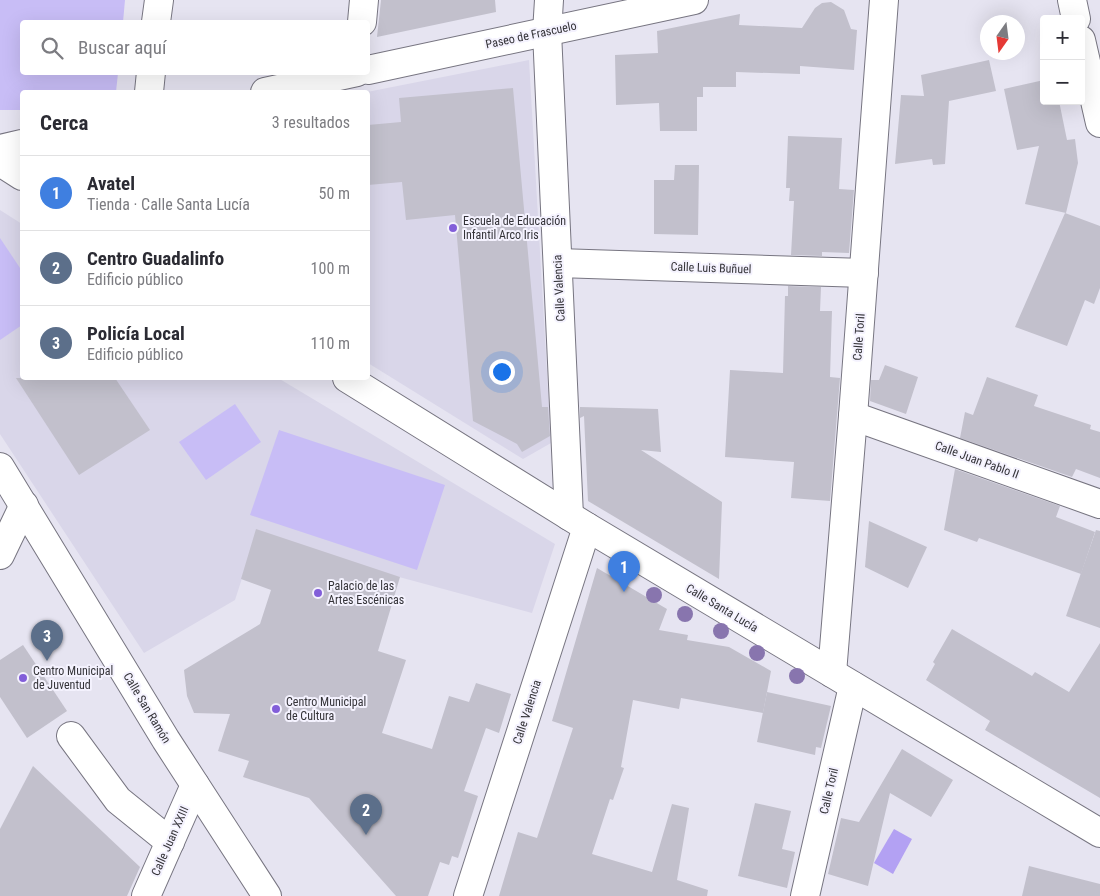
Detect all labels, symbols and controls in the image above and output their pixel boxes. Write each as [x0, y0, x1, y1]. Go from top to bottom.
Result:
north arrow [980, 15, 1025, 60]
map controls [1040, 15, 1085, 105]
button: + [1040, 15, 1085, 60]
street label: Paseo de Frascuelo [484, 19, 578, 51]
search box [20, 20, 370, 75]
icon: search [38, 34, 66, 62]
text: Buscar aquí [78, 36, 167, 59]
button: − [1040, 60, 1085, 105]
text: Cerca [40, 111, 88, 135]
text: 3 resultados [272, 113, 350, 132]
text: Avatel [87, 172, 135, 195]
text: 1 [52, 184, 60, 203]
text: 50 m [318, 184, 350, 203]
text: Tienda · Calle Santa Lucía [87, 195, 250, 214]
place label: Escuela de Educación Infantil Arco Iris [463, 214, 566, 242]
marker: Escuela de Educación Infantil Arco Iris [447, 222, 459, 234]
text: Centro Guadalinfo [87, 247, 224, 270]
street label: Calle Valencia [550, 254, 568, 322]
text: 2 [52, 259, 60, 278]
text: 100 m [311, 259, 350, 278]
street label: Calle Luis Buñuel [670, 260, 752, 276]
text: Edificio público [87, 270, 183, 289]
street label: Calle Toril [850, 313, 868, 361]
text: Policía Local [87, 322, 185, 345]
text: 3 [52, 334, 60, 353]
text: 110 m [311, 334, 350, 353]
text: Edificio público [87, 345, 183, 364]
your location [489, 359, 515, 385]
street label: Calle Juan Pablo II [933, 438, 1021, 482]
pin: 1 [608, 551, 640, 592]
place label: Palacio de las Artes Escénicas [328, 579, 404, 607]
street label: Calle Santa Lucía [683, 581, 761, 635]
marker: Palacio de las Artes Escénicas [312, 587, 324, 599]
pin: 3 [31, 620, 63, 661]
place label: Centro Municipal de Juventud [33, 664, 113, 692]
street label: Calle San Ramón [120, 670, 174, 746]
marker: Centro Municipal de Juventud [17, 672, 29, 684]
street label: Calle Valencia [510, 678, 544, 746]
place label: Centro Municipal de Cultura [286, 695, 366, 723]
marker: Centro Municipal de Cultura [270, 703, 282, 715]
street label: Calle Toril [817, 766, 841, 816]
pin: 2 [350, 794, 382, 835]
street label: Calle Juan XXIII [148, 804, 192, 878]

